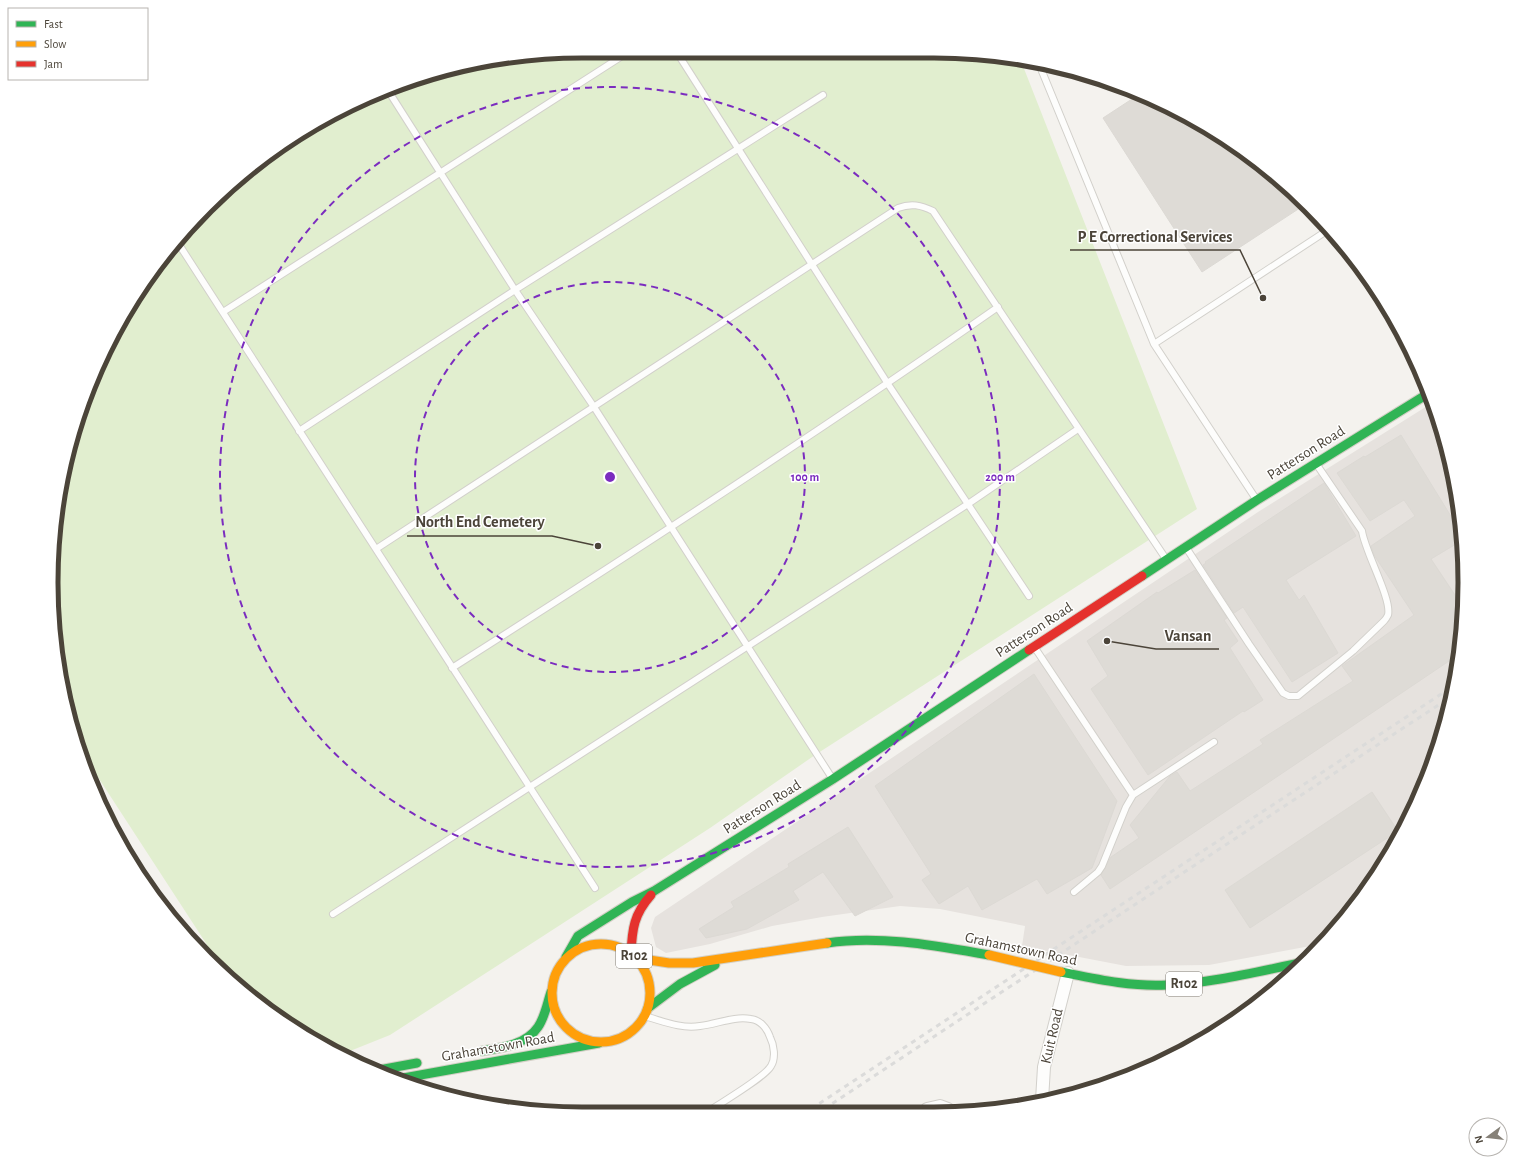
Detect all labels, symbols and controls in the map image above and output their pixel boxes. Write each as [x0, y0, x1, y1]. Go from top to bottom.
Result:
legend [8, 8, 148, 80]
text: Fast [44, 18, 63, 30]
text: Slow [44, 38, 66, 50]
text: Jam [44, 58, 63, 70]
callout: P E Correctional Services [1070, 222, 1240, 250]
text: P E Correctional Services [1078, 229, 1232, 245]
street label: Patterson Road [1265, 423, 1348, 483]
centre of rings [603, 470, 617, 484]
text: 100 m [791, 471, 819, 483]
text: 200 m [985, 471, 1015, 483]
callout: North End Cemetery [407, 508, 552, 536]
text: North End Cemetery [415, 514, 546, 531]
street label: Patterson Road [993, 600, 1075, 660]
callout: Vansan [1156, 621, 1219, 649]
text: Vansan [1165, 628, 1211, 644]
street label: Patterson Road [721, 777, 804, 837]
street label: Grahamstown Road [964, 930, 1079, 968]
road number: R102 [616, 944, 652, 968]
road number: R102 [1166, 972, 1202, 996]
street label: Kuit Road [1038, 1007, 1066, 1065]
street label: Grahamstown Road [440, 1030, 556, 1064]
north arrow [1468, 1117, 1508, 1157]
text: N [1473, 1134, 1485, 1145]

